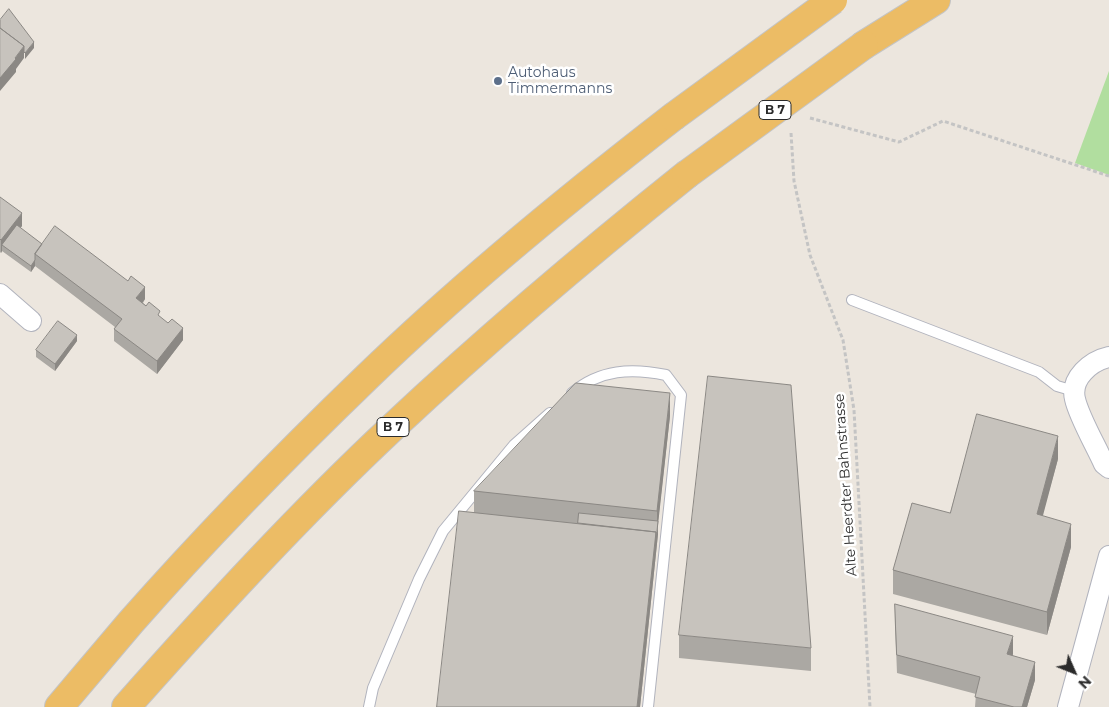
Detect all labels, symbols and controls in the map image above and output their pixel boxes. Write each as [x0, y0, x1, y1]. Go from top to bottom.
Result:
place label: Autohaus Timmermanns [508, 65, 612, 98]
marker: Autohaus Timmermanns [492, 75, 504, 87]
road number: B 7 [759, 100, 791, 120]
street label: Alte Heerdter Bahnstrasse [831, 393, 861, 577]
road number: B 7 [377, 418, 409, 437]
north arrow [1049, 647, 1099, 697]
text: N [1074, 672, 1095, 693]

